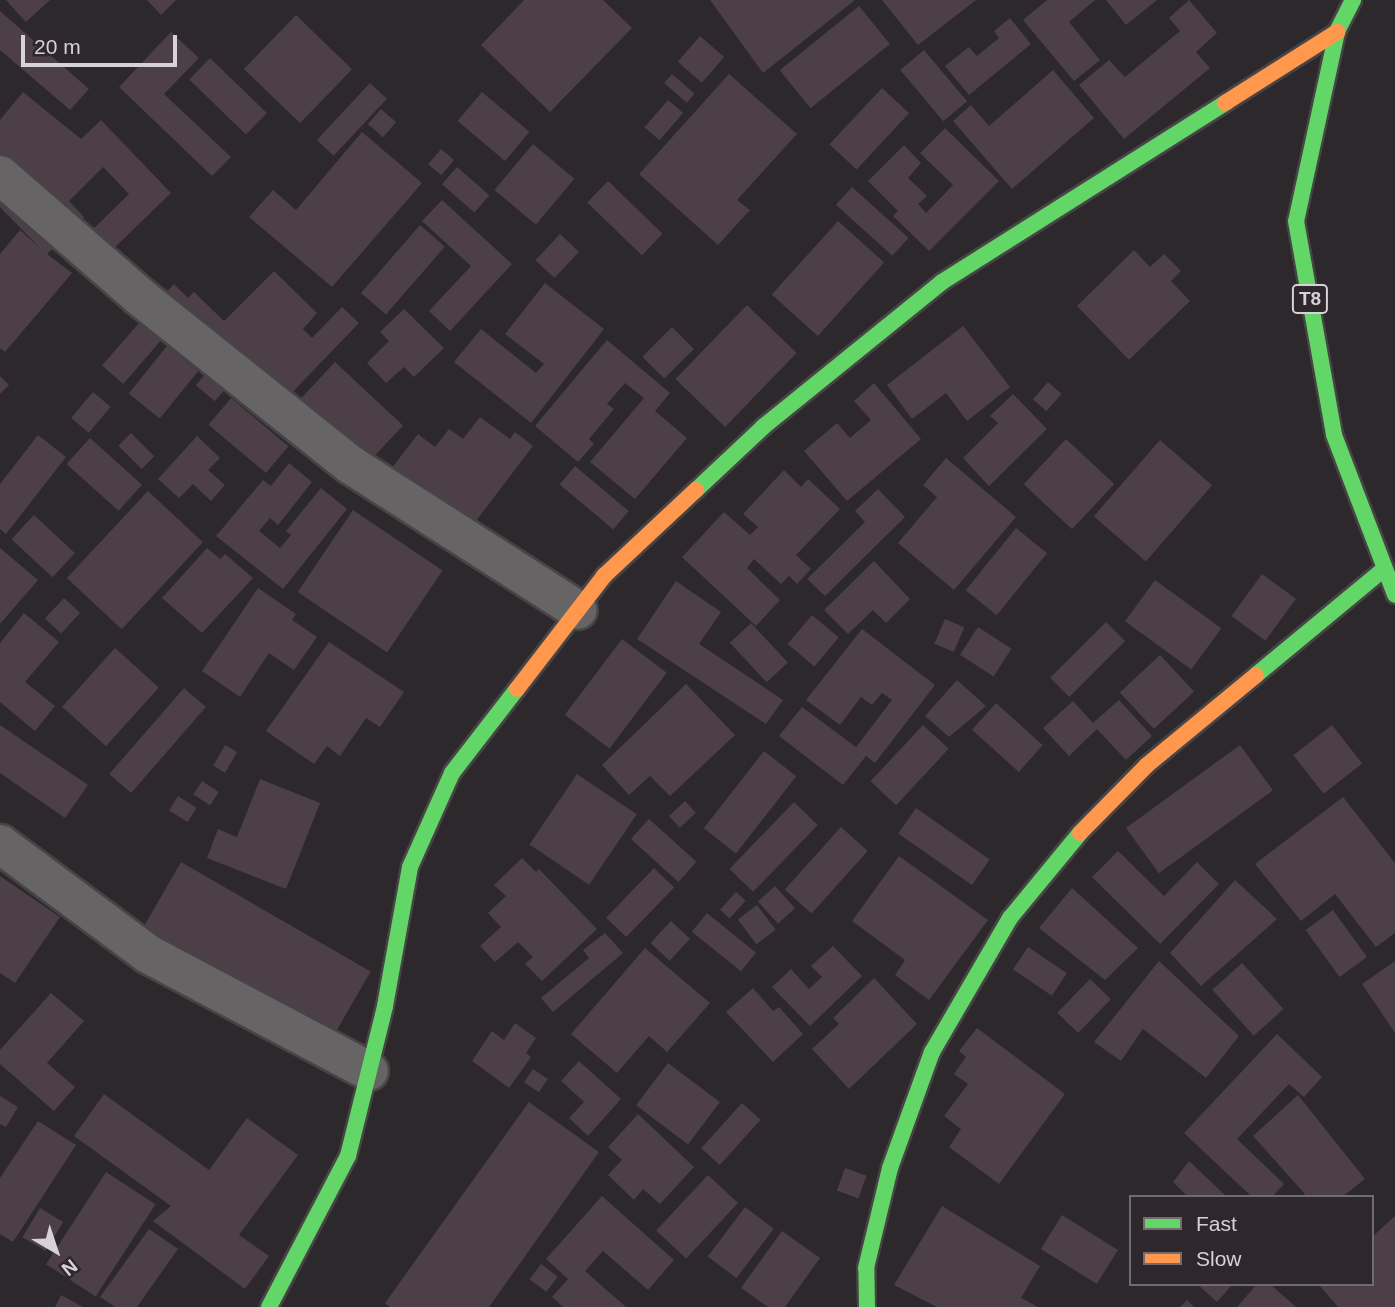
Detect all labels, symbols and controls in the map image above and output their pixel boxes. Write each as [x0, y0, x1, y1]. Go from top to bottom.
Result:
scale bar [24, 21, 180, 65]
text: 20 m [34, 35, 81, 58]
road number: T8 [1291, 284, 1329, 314]
legend [1129, 1195, 1374, 1286]
text: Fast [1196, 1212, 1237, 1235]
north arrow [21, 1216, 91, 1286]
text: Slow [1196, 1247, 1242, 1270]
text: N [58, 1255, 81, 1280]

